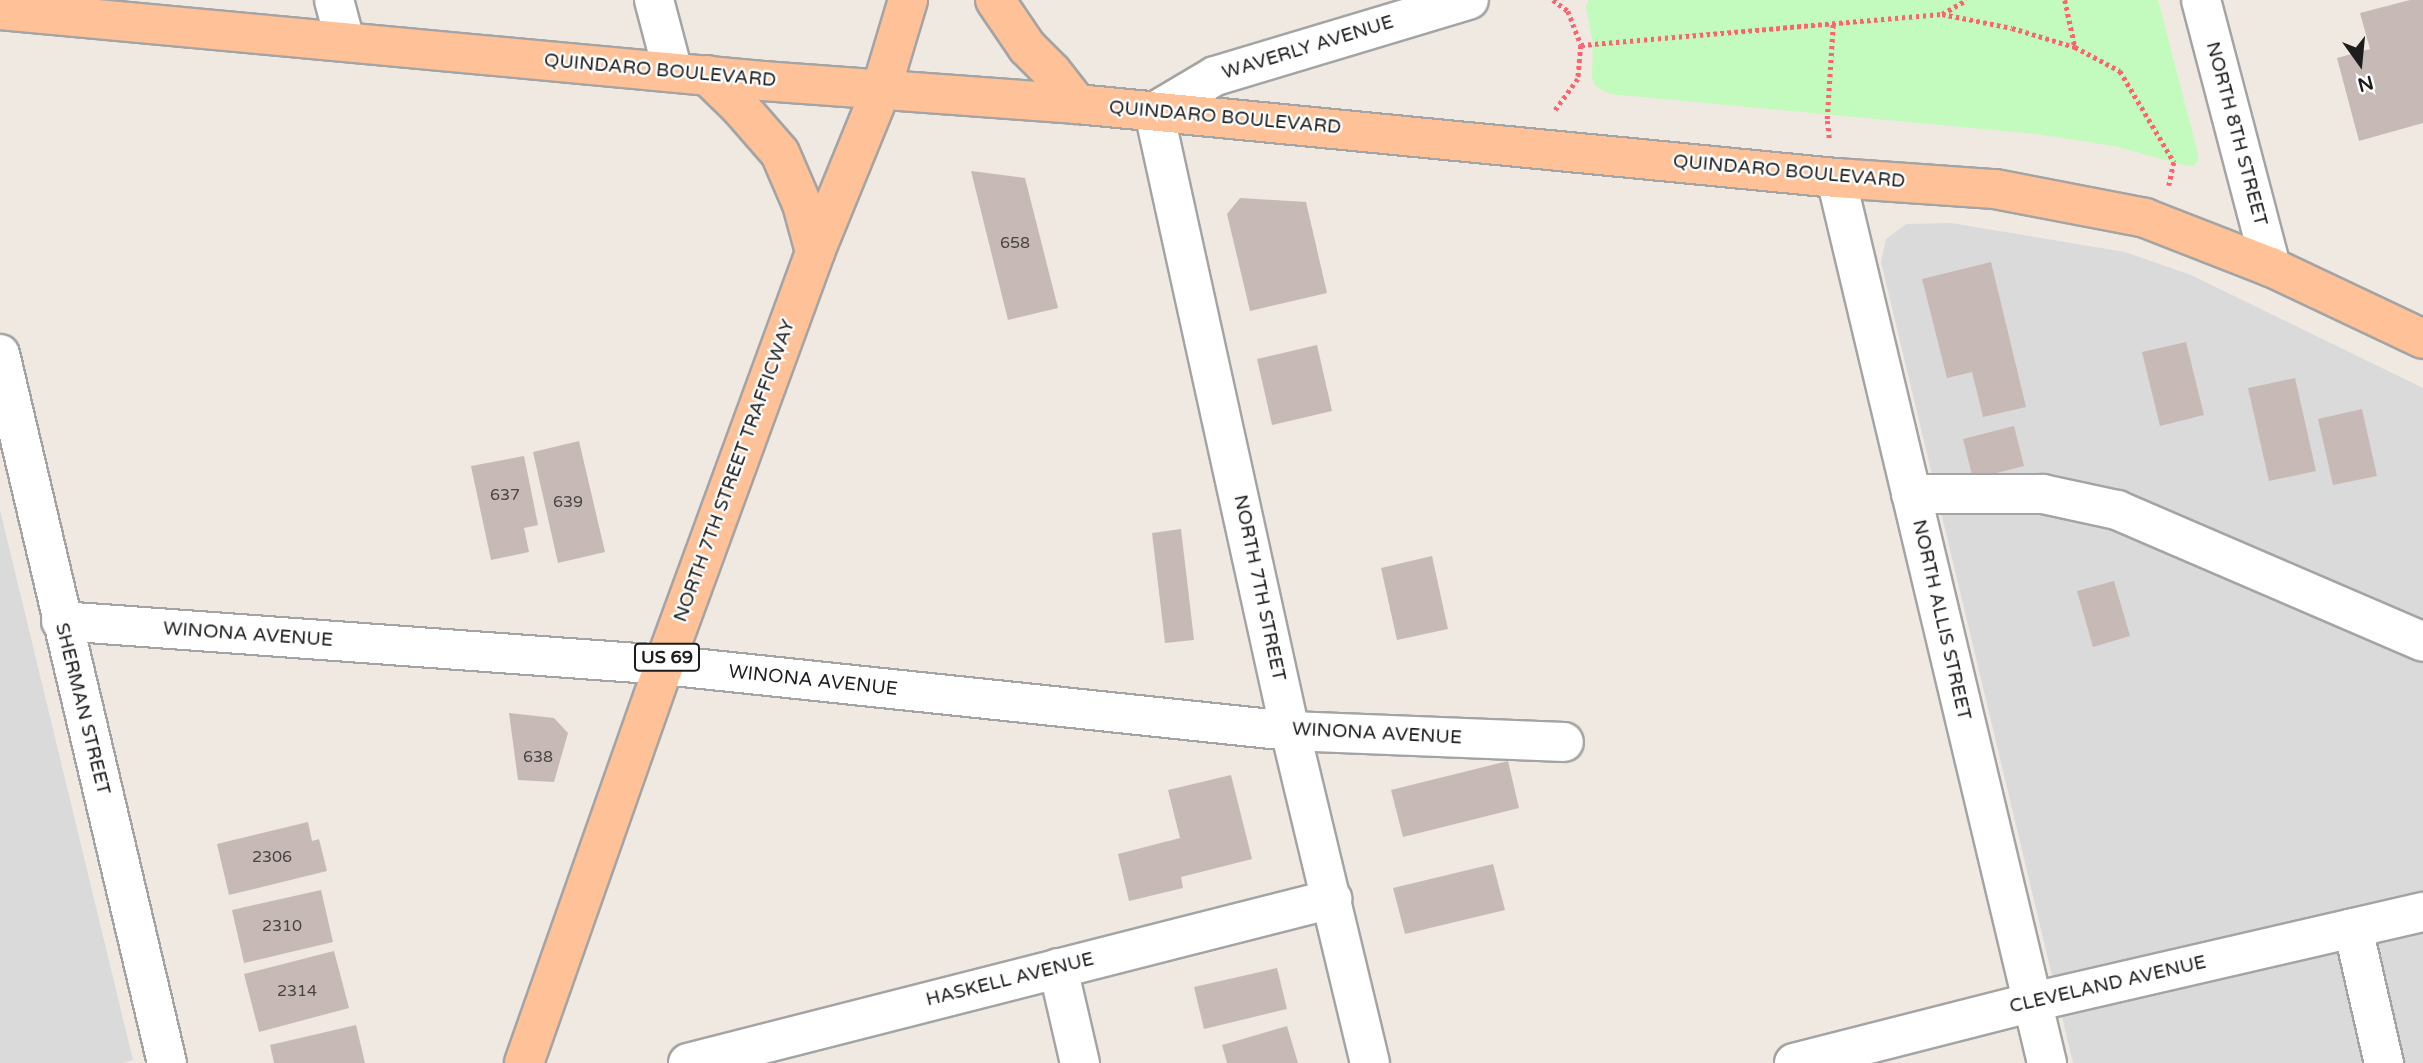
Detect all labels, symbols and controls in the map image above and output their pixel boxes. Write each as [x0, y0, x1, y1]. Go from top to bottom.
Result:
street label: WAVERLY AVENUE [1219, 11, 1397, 85]
north arrow [2325, 28, 2395, 98]
street label: NORTH 8TH STREET [2200, 39, 2272, 229]
street label: QUINDARO BOULEVARD [543, 49, 777, 93]
text: N [2355, 71, 2376, 96]
street label: QUINDARO BOULEVARD [1108, 96, 1342, 140]
street label: QUINDARO BOULEVARD [1672, 150, 1906, 194]
house number: 658 [1000, 233, 1030, 253]
street label: NORTH 7TH STREET TRAFFICWAY [670, 317, 800, 625]
house number: 637 [490, 485, 520, 505]
house number: 639 [553, 492, 583, 512]
street label: NORTH 7TH STREET [1228, 493, 1290, 683]
street label: NORTH ALLIS STREET [1907, 518, 1975, 722]
street label: WINONA AVENUE [162, 618, 334, 652]
street label: SHERMAN STREET [50, 621, 114, 797]
road number: US 69 [634, 642, 700, 672]
street label: WINONA AVENUE [727, 661, 899, 701]
street label: WINONA AVENUE [1291, 718, 1463, 750]
house number: 638 [523, 747, 553, 767]
house number: 2306 [252, 847, 292, 867]
house number: 2310 [262, 916, 302, 936]
street label: HASKELL AVENUE [924, 948, 1096, 1012]
street label: CLEVELAND AVENUE [2007, 951, 2209, 1019]
house number: 2314 [277, 981, 317, 1001]

